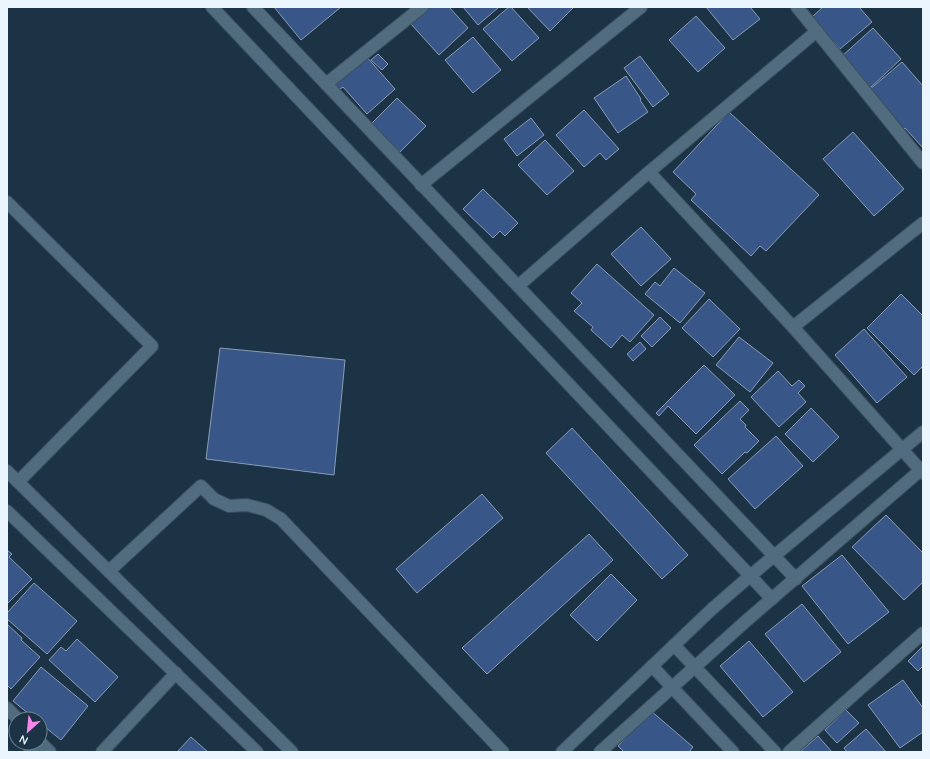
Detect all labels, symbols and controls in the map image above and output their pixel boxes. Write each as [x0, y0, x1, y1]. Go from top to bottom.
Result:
north arrow [8, 711, 48, 751]
text: N [17, 732, 30, 748]

